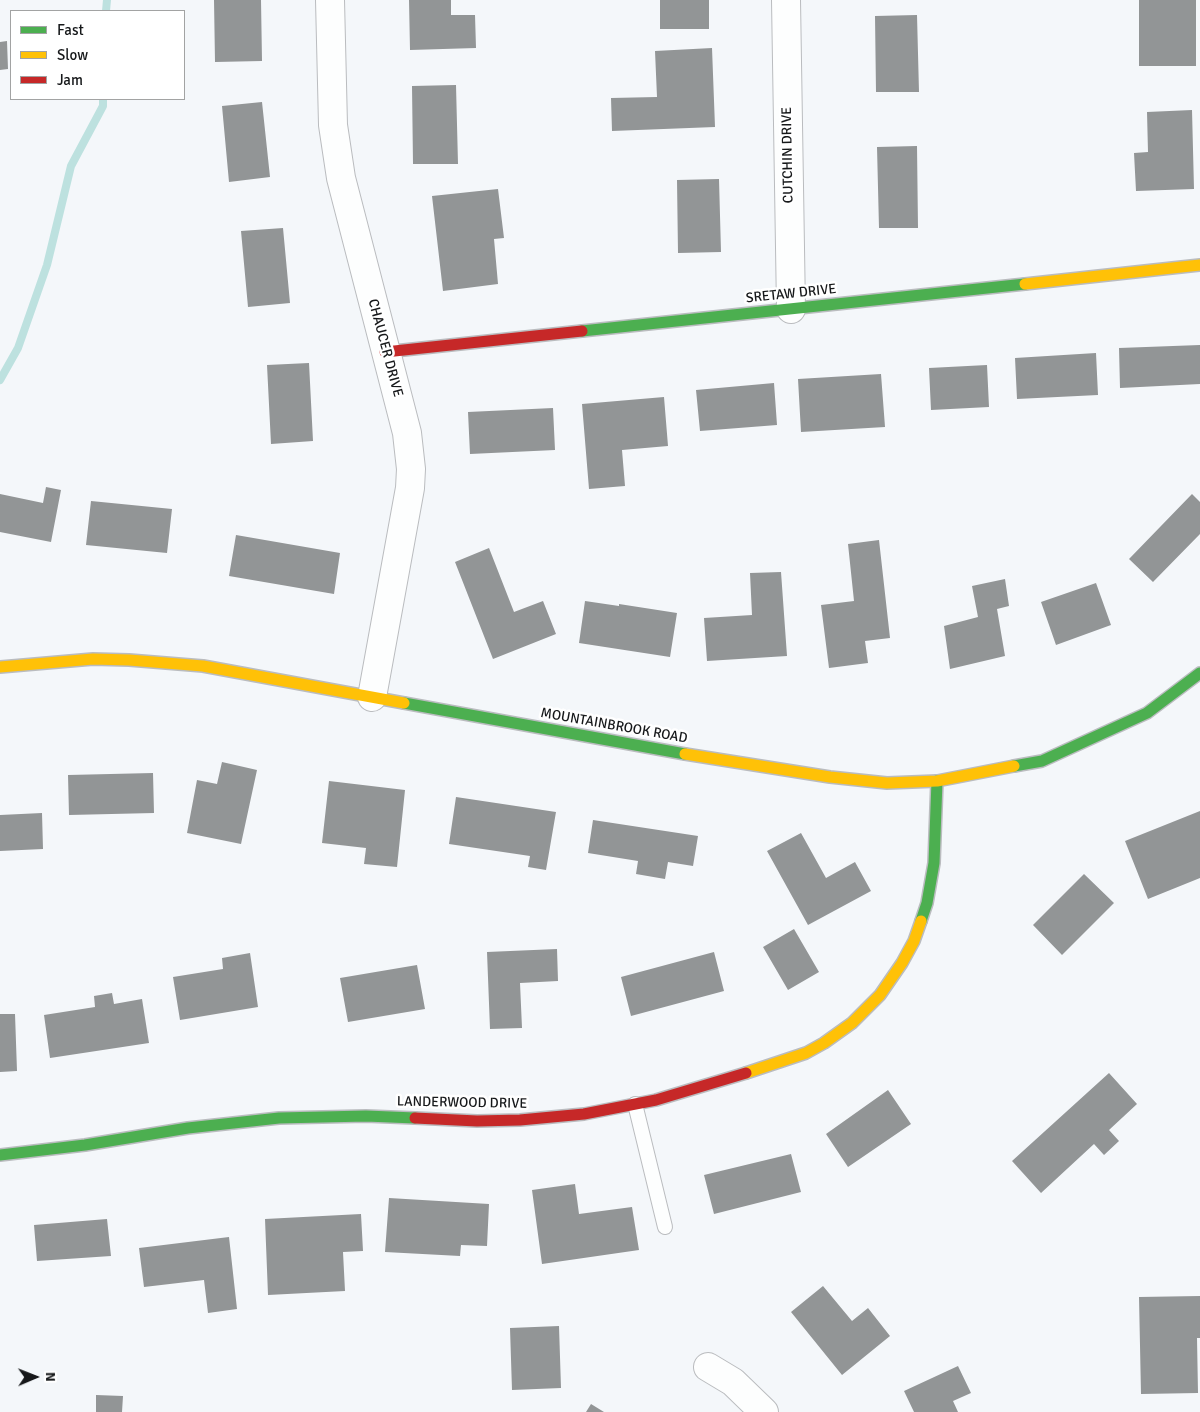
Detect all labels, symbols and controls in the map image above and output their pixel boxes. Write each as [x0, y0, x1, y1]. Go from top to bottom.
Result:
legend [10, 10, 185, 100]
text: Fast [57, 21, 84, 39]
text: Slow [57, 46, 88, 64]
text: Jam [57, 71, 83, 89]
street label: CUTCHIN DRIVE [779, 107, 797, 203]
street label: SRETAW DRIVE [745, 281, 837, 307]
street label: CHAUCER DRIVE [364, 297, 406, 399]
street label: MOUNTAINBROOK ROAD [539, 705, 689, 747]
street label: LANDERWOOD DRIVE [397, 1093, 527, 1113]
north arrow [10, 1352, 60, 1402]
text: N [42, 1372, 59, 1382]

